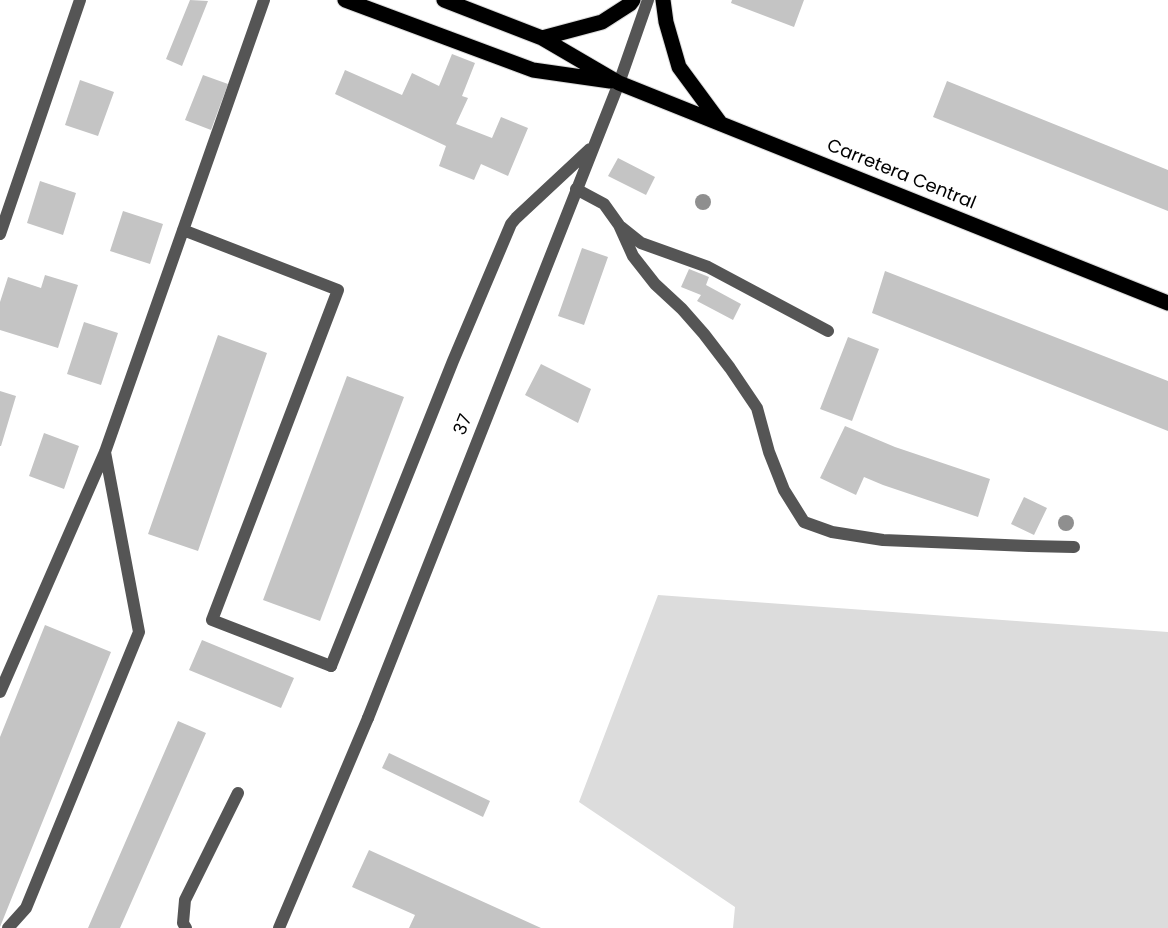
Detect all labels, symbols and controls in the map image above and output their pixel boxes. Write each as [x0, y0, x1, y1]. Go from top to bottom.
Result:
street label: Carretera Central [823, 135, 979, 215]
street label: 37 [450, 411, 478, 439]

